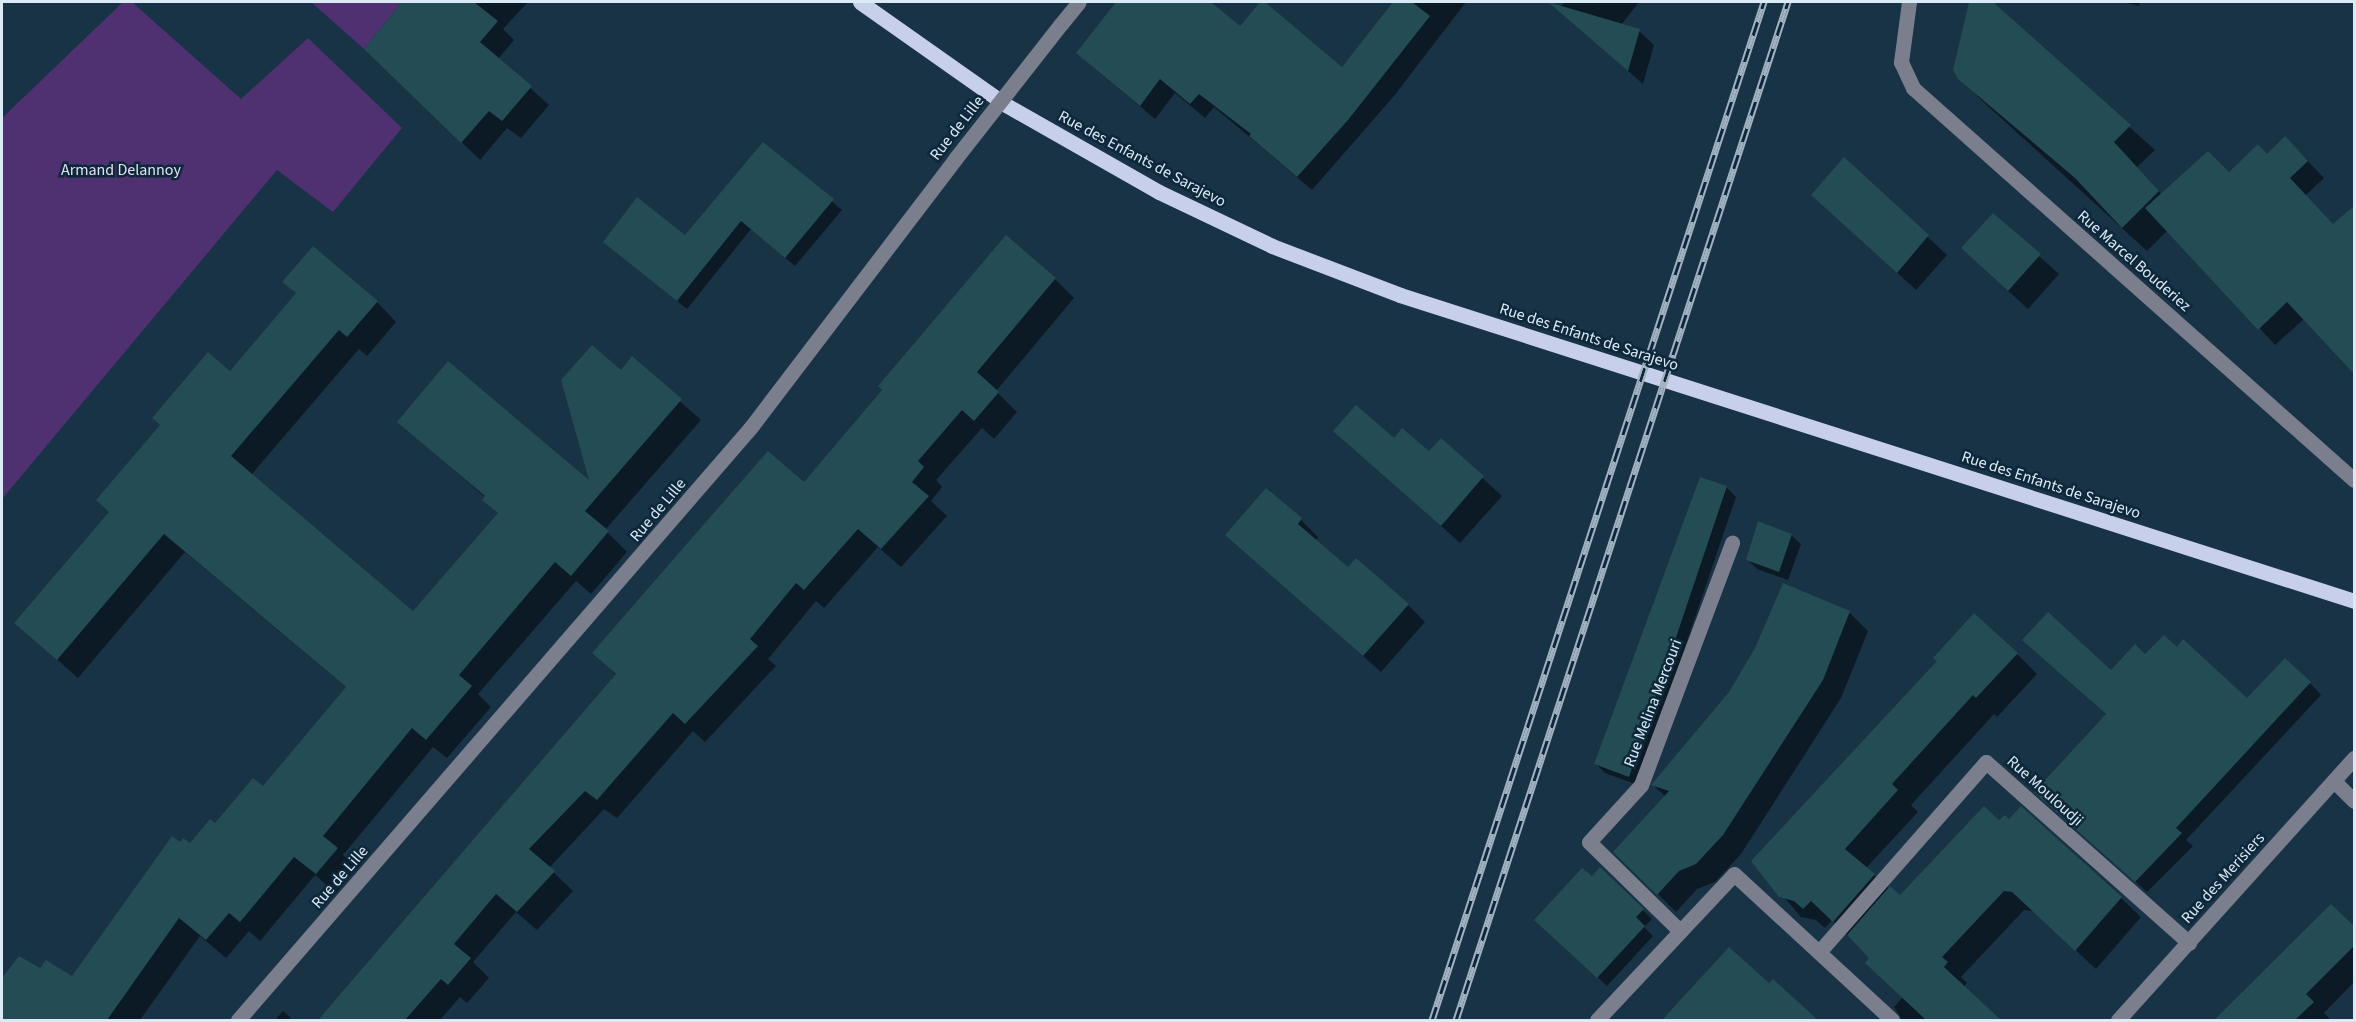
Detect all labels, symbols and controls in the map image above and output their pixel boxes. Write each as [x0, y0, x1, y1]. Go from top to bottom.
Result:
street label: Rue de Lille [926, 92, 988, 164]
street label: Rue des Enfants de Sarajevo [1055, 107, 1229, 211]
park label: Armand Delannoy [61, 160, 181, 180]
street label: Rue Marcel Bouderiez [2073, 207, 2195, 315]
street label: Rue des Enfants de Sarajevo [1497, 299, 1681, 375]
street label: Rue des Enfants de Sarajevo [1959, 447, 2143, 523]
street label: Rue de Lille [626, 474, 690, 546]
street label: Rue Melina Mercouri [1620, 636, 1686, 770]
street label: Rue Mouloudji [2003, 752, 2087, 830]
street label: Rue des Merisiers [2177, 829, 2269, 927]
street label: Rue de Lille [308, 842, 372, 912]

